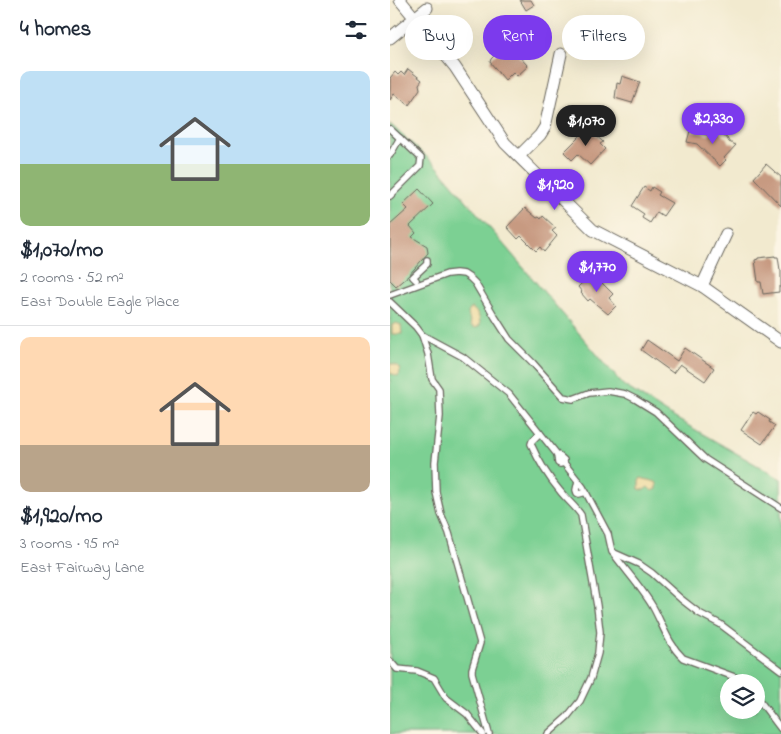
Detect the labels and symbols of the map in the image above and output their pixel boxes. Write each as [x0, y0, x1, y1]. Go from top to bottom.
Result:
pin: $2,330 [672, 102, 754, 145]
pin: $1,070 [545, 104, 627, 147]
pin: $1,920 [514, 168, 596, 211]
pin: $1,770 [556, 250, 638, 293]

